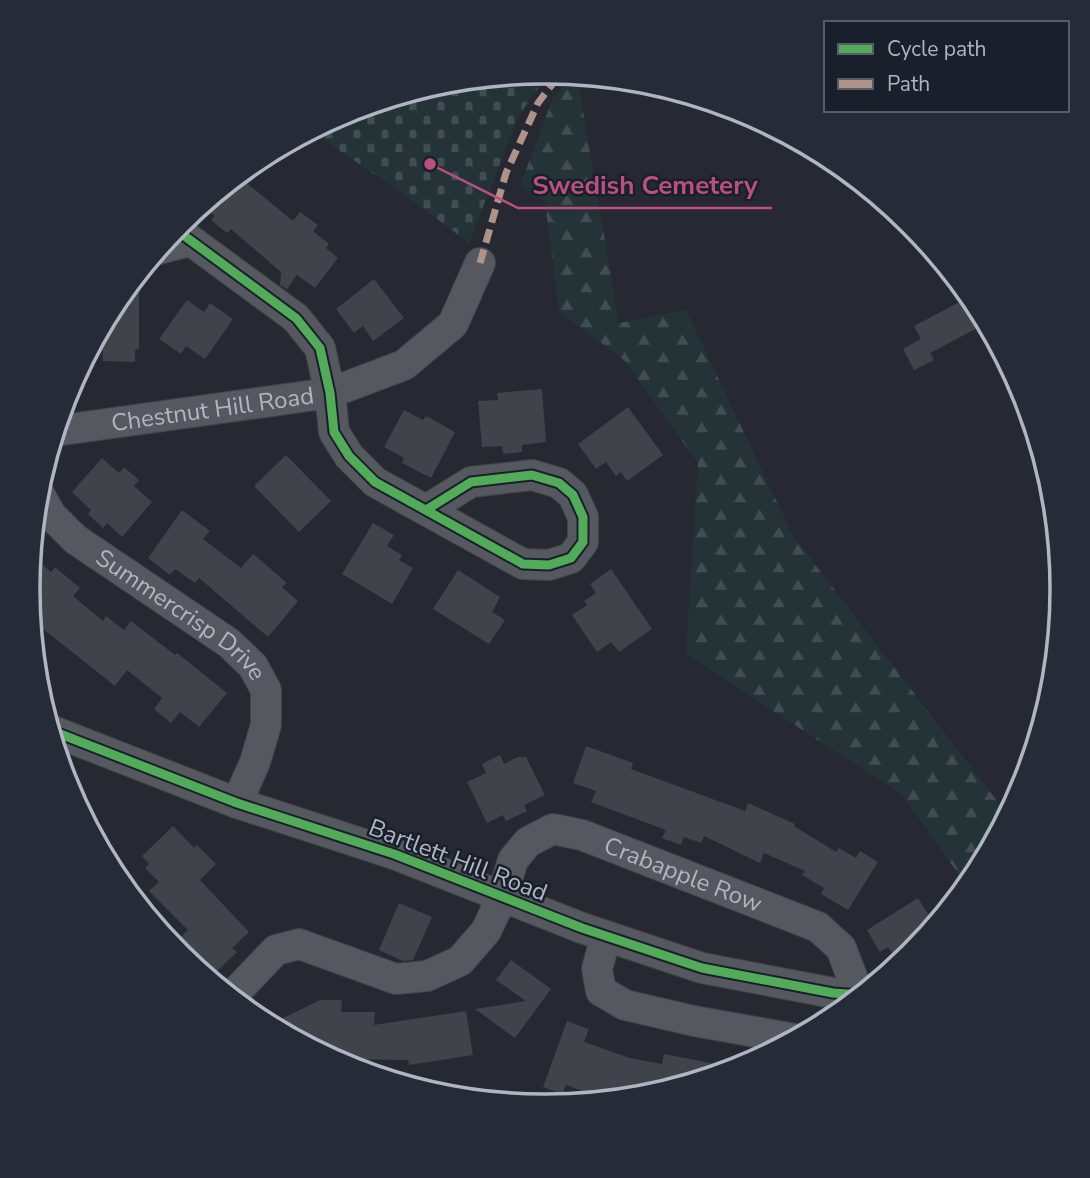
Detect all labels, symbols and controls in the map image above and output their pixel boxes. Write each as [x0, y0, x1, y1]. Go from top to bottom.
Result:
legend [824, 21, 1069, 112]
text: Cycle path [887, 35, 986, 63]
text: Path [887, 70, 930, 98]
callout: Swedish Cemetery [518, 161, 772, 208]
text: Swedish Cemetery [532, 168, 758, 203]
street label: Chestnut Hill Road [109, 379, 316, 439]
street label: Summercrisp Drive [90, 542, 274, 686]
street label: Bartlett Hill Road [364, 811, 552, 909]
street label: Crabapple Row [599, 829, 767, 920]

